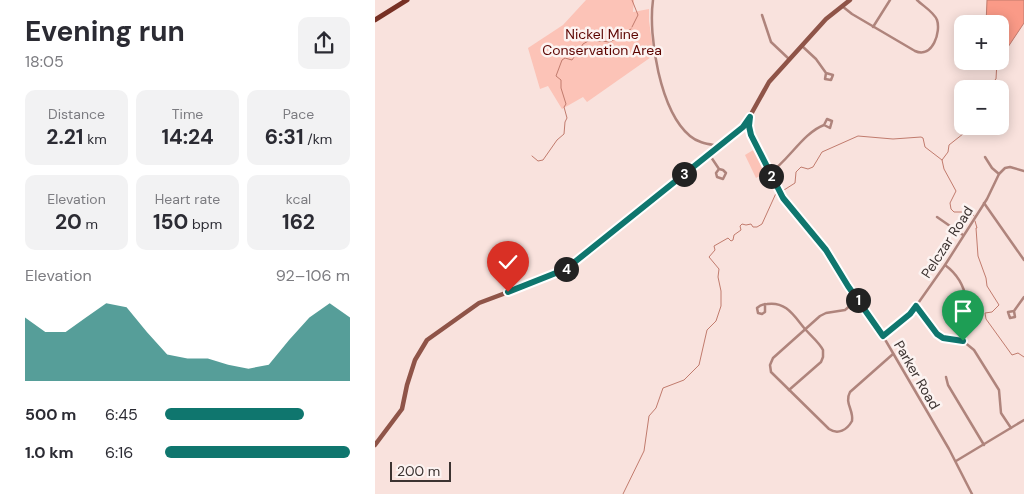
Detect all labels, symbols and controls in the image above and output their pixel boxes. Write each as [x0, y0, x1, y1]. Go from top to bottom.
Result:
text: Evening run [25, 13, 185, 50]
map controls [954, 15, 1009, 135]
button: + [954, 15, 1009, 70]
button: share [298, 17, 350, 69]
park label: Nickel Mine Conservation Area [542, 25, 662, 59]
text: 18:05 [25, 51, 64, 72]
button: − [954, 80, 1009, 135]
text: Distance [48, 105, 105, 123]
text: Time [172, 105, 203, 123]
text: Pace [283, 105, 314, 123]
text: 2.21 [46, 123, 83, 151]
text: 14:24 [161, 123, 214, 151]
text: 6:31 [265, 123, 304, 151]
text: km [83, 130, 107, 148]
text: /km [304, 130, 332, 148]
pin: 3 [671, 162, 697, 186]
pin: 2 [759, 164, 783, 188]
text: 3 [680, 165, 689, 183]
text: 2 [767, 167, 776, 185]
text: Elevation [47, 190, 106, 208]
text: Heart rate [155, 190, 220, 208]
text: kcal [286, 190, 311, 208]
street label: Pelczar Road [917, 203, 977, 281]
text: 20 [55, 208, 82, 236]
text: 150 [153, 208, 188, 236]
text: 162 [282, 208, 315, 236]
text: m [82, 215, 98, 233]
text: bpm [188, 215, 222, 233]
pin [487, 241, 529, 292]
icon: check [494, 248, 522, 276]
pin: 4 [553, 256, 579, 282]
text: 4 [562, 260, 571, 278]
text: Elevation [25, 265, 92, 286]
text: 92–106 m [276, 265, 350, 286]
pin: 1 [845, 288, 871, 312]
pin [942, 290, 984, 341]
text: 1 [856, 291, 861, 309]
icon: arrive [949, 297, 977, 325]
street label: Parker Road [890, 337, 944, 413]
text: 500 m [25, 404, 76, 425]
text: 6:45 [105, 404, 138, 425]
text: 1.0 km [25, 442, 74, 463]
text: 6:16 [105, 442, 133, 463]
scale bar [390, 459, 451, 482]
text: 200 m [397, 462, 440, 480]

